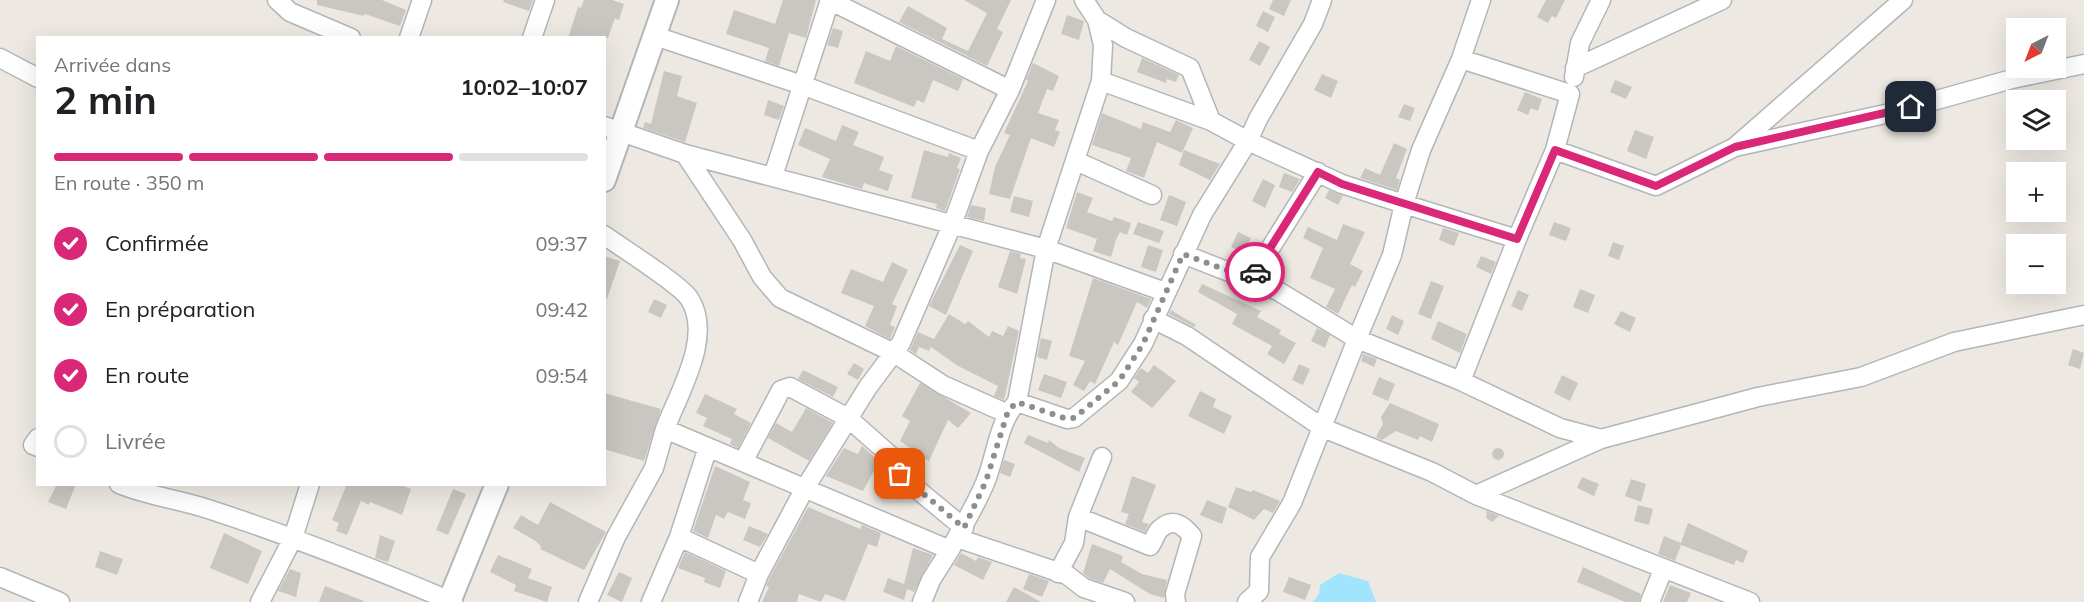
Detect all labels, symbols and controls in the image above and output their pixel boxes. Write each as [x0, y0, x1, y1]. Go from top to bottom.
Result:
north arrow [2006, 18, 2066, 78]
map controls [2006, 18, 2066, 294]
text: Arrivée dans [54, 52, 171, 77]
text: 10:02–10:07 [460, 73, 588, 101]
text: 2 min [54, 75, 157, 124]
pin [1885, 81, 1936, 132]
icon: home [1894, 90, 1927, 123]
button: layers [2006, 90, 2066, 150]
button: + [2006, 162, 2066, 222]
text: En route · 350 m [54, 170, 204, 195]
icon: check [54, 227, 87, 260]
text: Confirmée [105, 229, 209, 257]
text: 09:37 [535, 231, 588, 256]
button: − [2006, 234, 2066, 294]
courier [1225, 242, 1285, 302]
icon: car [1239, 256, 1272, 289]
icon: check [54, 293, 87, 326]
text: En préparation [105, 295, 255, 323]
text: 09:42 [535, 297, 588, 322]
icon: check [54, 359, 87, 392]
text: En route [105, 361, 189, 389]
text: 09:54 [535, 363, 588, 388]
text: Livrée [105, 427, 166, 455]
pin [874, 448, 925, 499]
icon: bag [883, 457, 916, 490]

